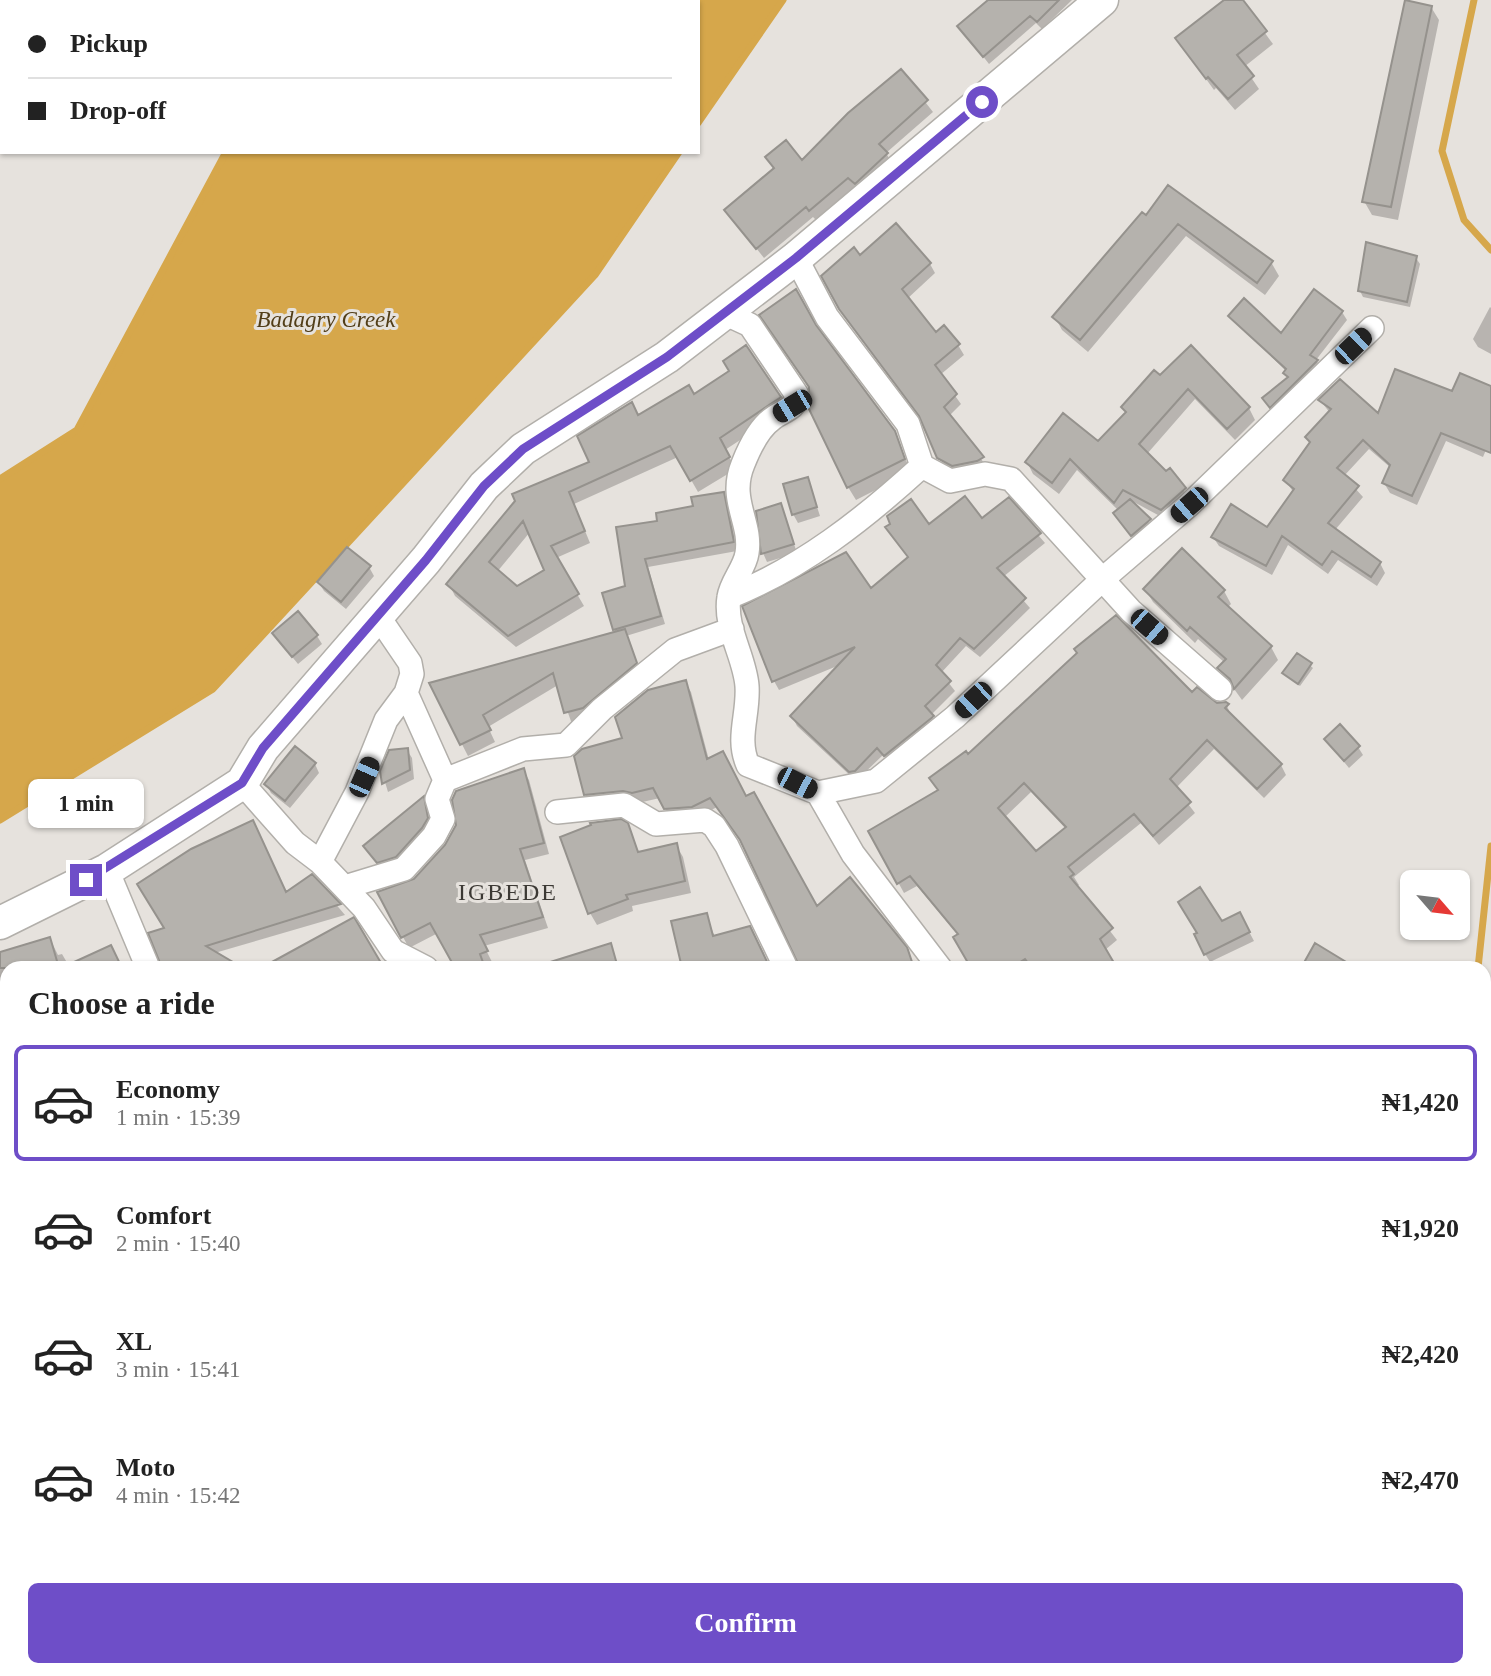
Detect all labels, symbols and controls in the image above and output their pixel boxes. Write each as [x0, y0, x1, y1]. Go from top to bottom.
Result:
text: Pickup [70, 29, 148, 58]
route start [966, 86, 998, 118]
text: Drop-off [70, 96, 166, 125]
water label: Badagry Creek [256, 307, 396, 332]
car [1331, 324, 1376, 368]
car [769, 386, 816, 426]
car [1167, 483, 1212, 527]
car [1127, 605, 1172, 649]
car [951, 678, 996, 722]
car [346, 754, 383, 800]
car [774, 764, 821, 802]
callout: 1 min [28, 778, 144, 828]
text: 1 min [58, 791, 114, 816]
route end [70, 864, 102, 896]
north arrow [1400, 870, 1470, 940]
map controls [1400, 870, 1470, 940]
district label: IGBEDE [458, 879, 558, 905]
text: Choose a ride [28, 985, 215, 1021]
icon: car [32, 1072, 95, 1135]
text: Economy [116, 1075, 220, 1104]
text: ₦1,420 [1382, 1088, 1459, 1117]
text: 1 min · 15:39 [116, 1105, 241, 1130]
icon: car [32, 1198, 95, 1261]
text: Comfort [116, 1201, 211, 1230]
text: ₦1,920 [1382, 1214, 1459, 1243]
text: 2 min · 15:40 [116, 1231, 241, 1256]
icon: car [32, 1324, 95, 1387]
text: XL [116, 1327, 152, 1356]
text: ₦2,420 [1382, 1340, 1459, 1369]
text: 3 min · 15:41 [116, 1357, 241, 1382]
icon: car [32, 1450, 95, 1513]
text: Moto [116, 1453, 175, 1482]
text: ₦2,470 [1382, 1466, 1459, 1495]
text: 4 min · 15:42 [116, 1483, 241, 1508]
button: Confirm [28, 1583, 1463, 1663]

